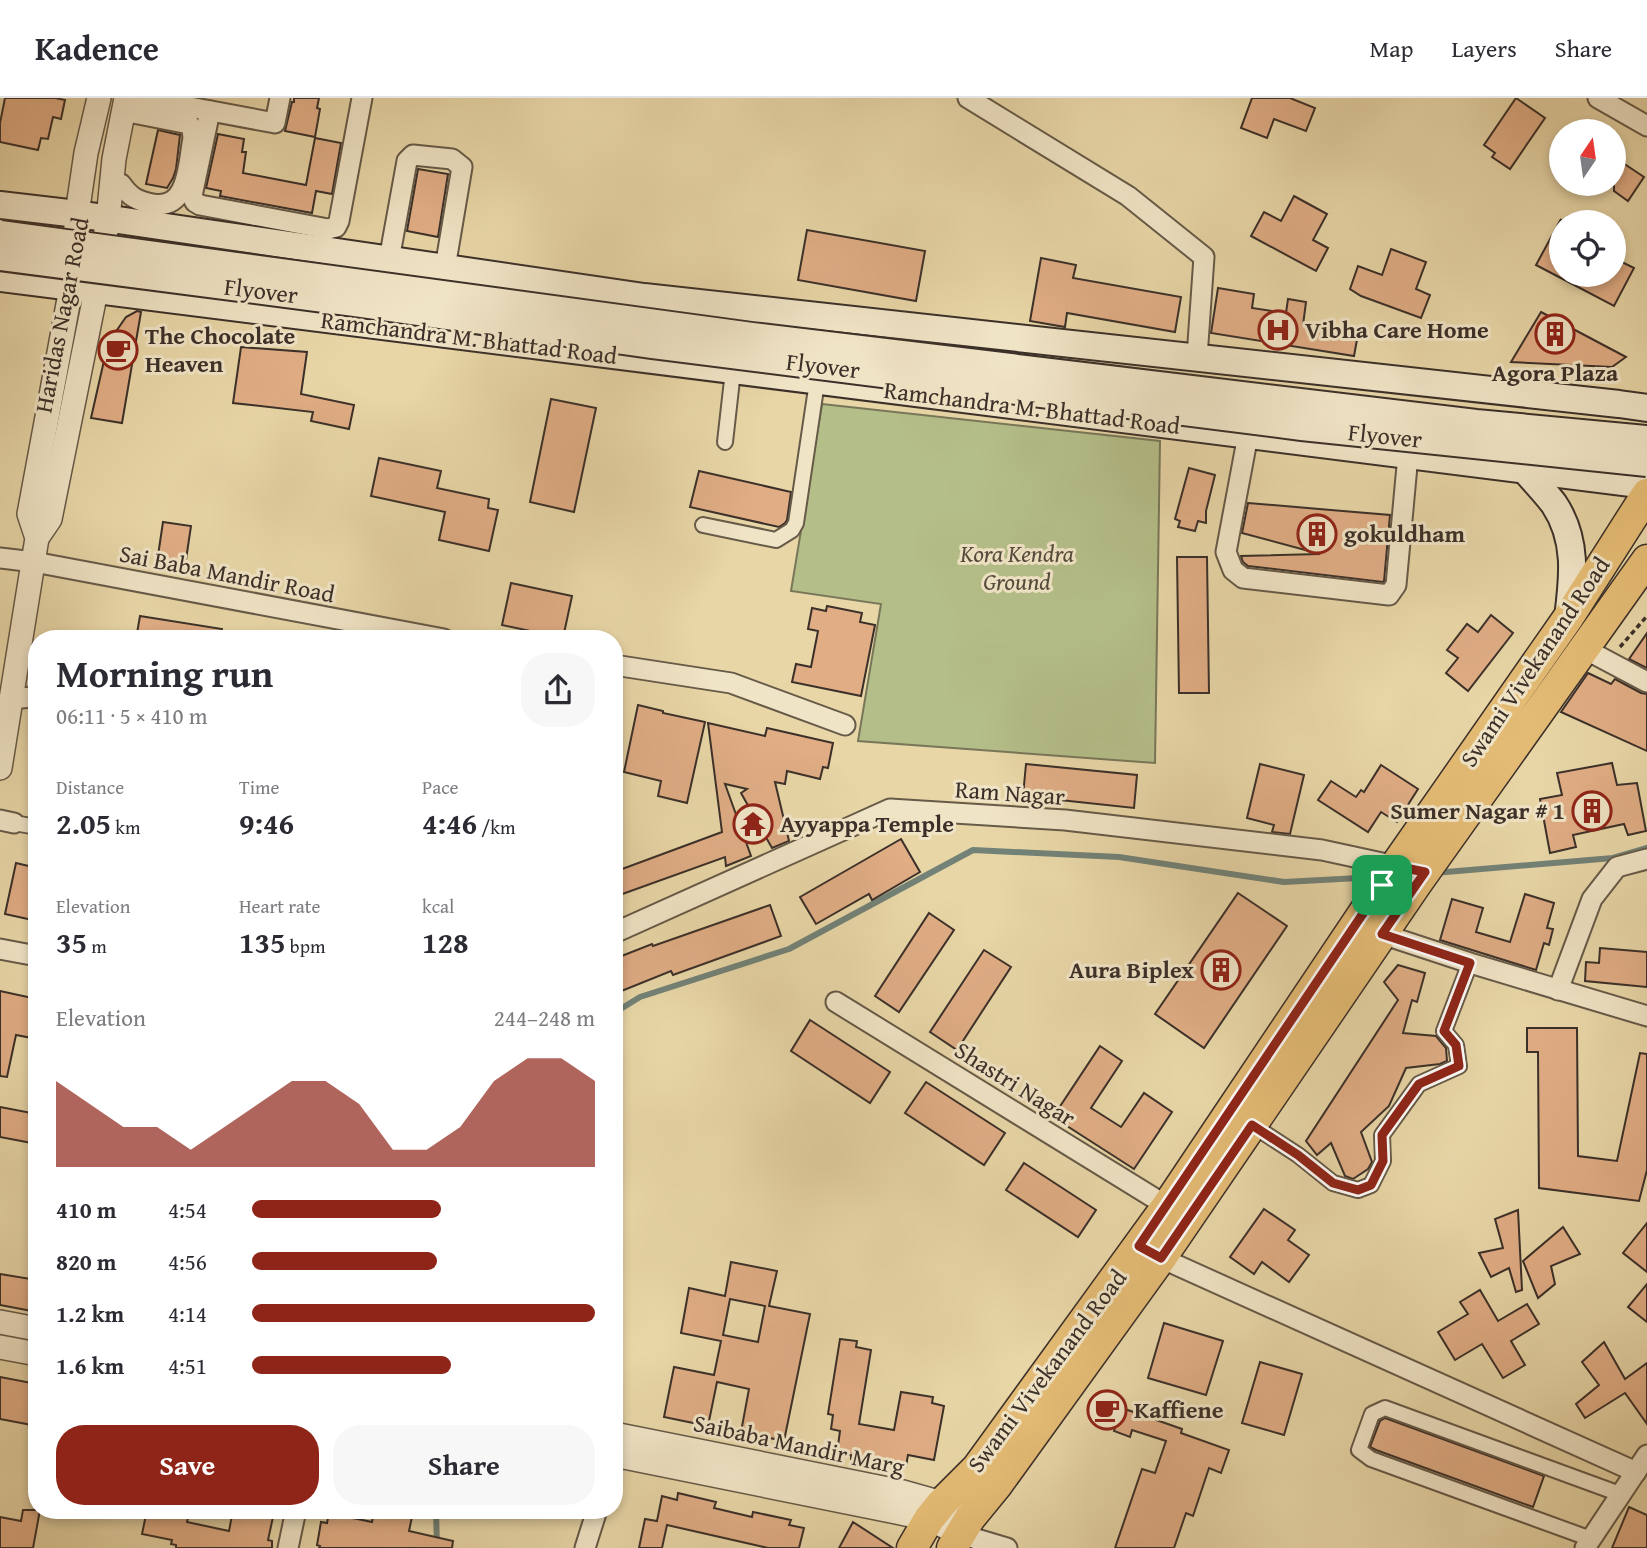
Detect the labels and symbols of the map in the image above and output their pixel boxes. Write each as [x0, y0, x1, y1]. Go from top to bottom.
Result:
north arrow [1549, 119, 1626, 196]
street label: Haridas Nagar Road [25, 214, 98, 416]
street label: Flyover [222, 269, 300, 312]
street label: Ramchandra M. Bhattad Road [319, 302, 619, 373]
hospital icon: Vibha Care Home [1257, 309, 1299, 351]
place label: Vibha Care Home [1305, 312, 1489, 347]
building icon: Agora Plaza [1534, 313, 1576, 355]
place label: The Chocolate Heaven [145, 318, 296, 381]
cafe icon: The Chocolate Heaven [97, 329, 139, 371]
street label: Flyover [784, 344, 862, 387]
place label: Agora Plaza [1492, 355, 1619, 390]
street label: Ramchandra M. Bhattad Road [882, 372, 1182, 443]
street label: Flyover [1346, 414, 1424, 457]
building icon: gokuldham [1296, 513, 1338, 555]
place label: gokuldham [1344, 516, 1466, 551]
street label: Sai Baba Mandir Road [116, 535, 338, 612]
park label: Kora Kendra Ground [959, 536, 1074, 599]
street label: Swami Vivekanand Road [1451, 550, 1618, 774]
street label: Ram Nagar [954, 771, 1066, 814]
building icon: Sumer Nagar # 1 [1571, 790, 1613, 832]
place label: Sumer Nagar # 1 [1390, 793, 1565, 828]
temple icon: Ayyappa Temple [732, 803, 774, 845]
place label: Ayyappa Temple [780, 806, 954, 841]
pin [1352, 855, 1412, 915]
building icon: Aura Biplex [1200, 949, 1242, 991]
place label: Aura Biplex [1069, 952, 1194, 987]
street label: Shastri Nagar [948, 1033, 1083, 1135]
street label: Swami Vivekanand Road [958, 1262, 1135, 1480]
cafe icon: Kaffiene [1086, 1389, 1128, 1431]
place label: Kaffiene [1134, 1392, 1224, 1427]
street label: Saibaba Mandir Marg [690, 1405, 908, 1484]

